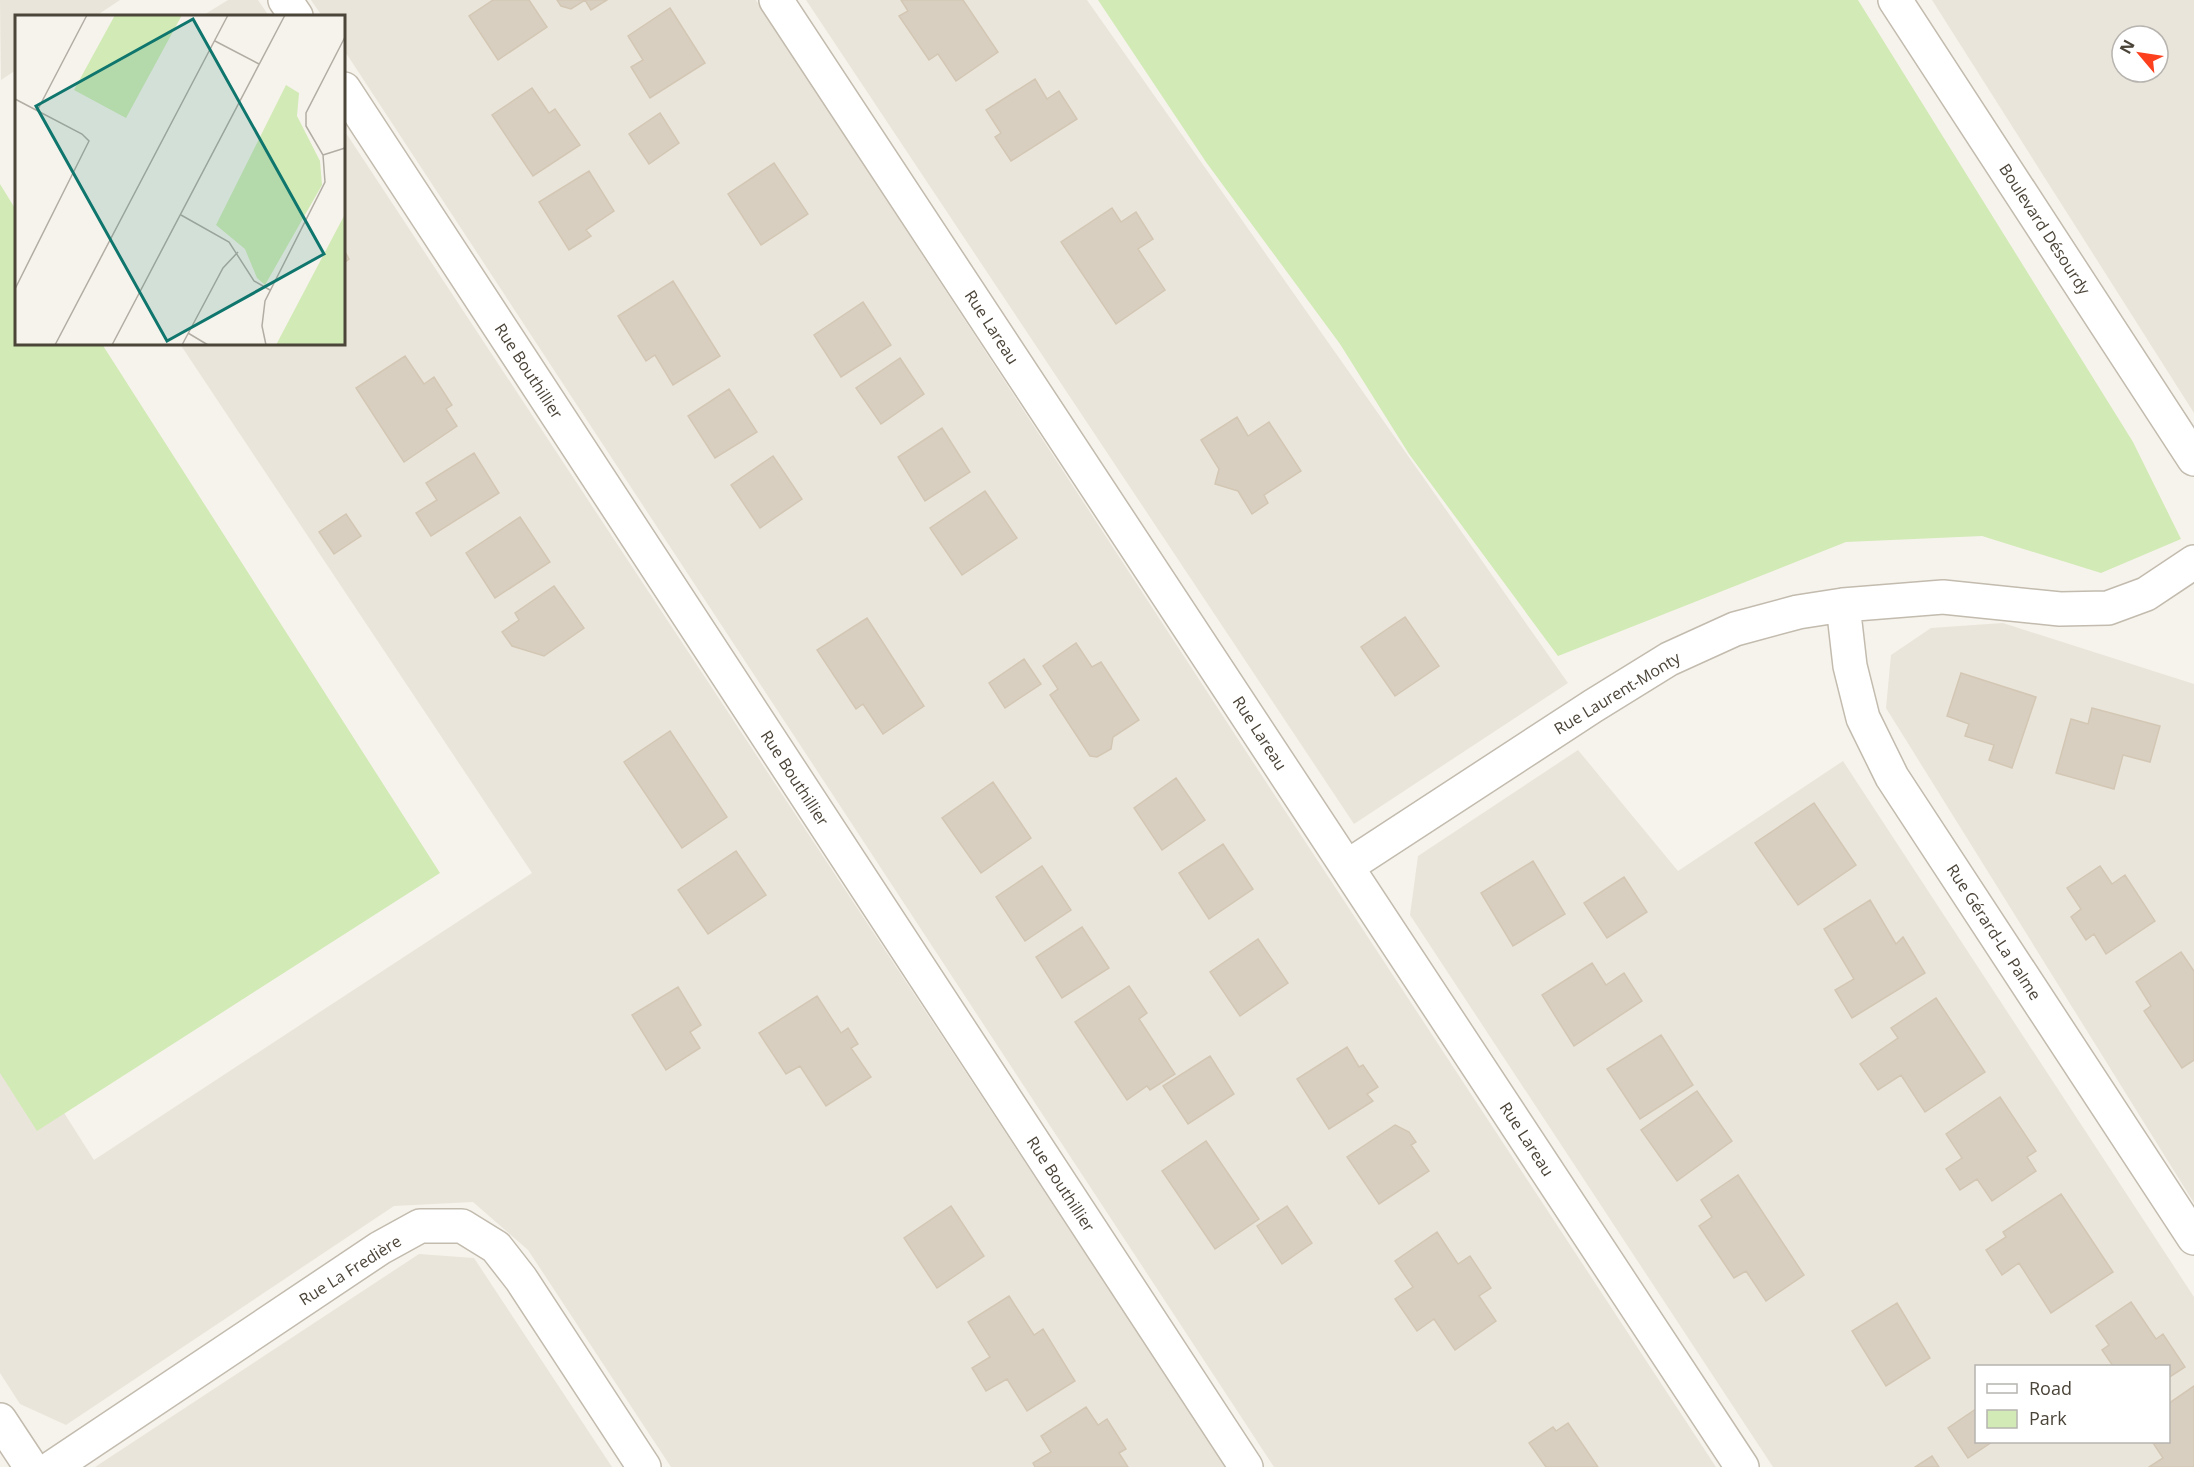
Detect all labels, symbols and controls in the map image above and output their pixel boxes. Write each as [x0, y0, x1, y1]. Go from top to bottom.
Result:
inset map [15, 15, 345, 345]
north arrow [2110, 24, 2170, 84]
text: N [2114, 36, 2140, 58]
street label: Boulevard Désourdy [1994, 159, 2096, 300]
street label: Rue Lareau [960, 286, 1024, 368]
street label: Rue Bouthillier [490, 319, 568, 423]
street label: Rue Laurent-Monty [1550, 646, 1685, 739]
street label: Rue Lareau [1228, 692, 1292, 774]
street label: Rue Bouthillier [756, 726, 834, 830]
street label: Rue Gérard-La Palme [1942, 860, 2046, 1004]
street label: Rue Lareau [1495, 1098, 1559, 1180]
street label: Rue Bouthillier [1022, 1132, 1100, 1236]
street label: Rue La Fredière [295, 1230, 405, 1310]
legend [1975, 1365, 2170, 1443]
text: Road [2029, 1376, 2072, 1400]
text: Park [2029, 1406, 2067, 1430]

